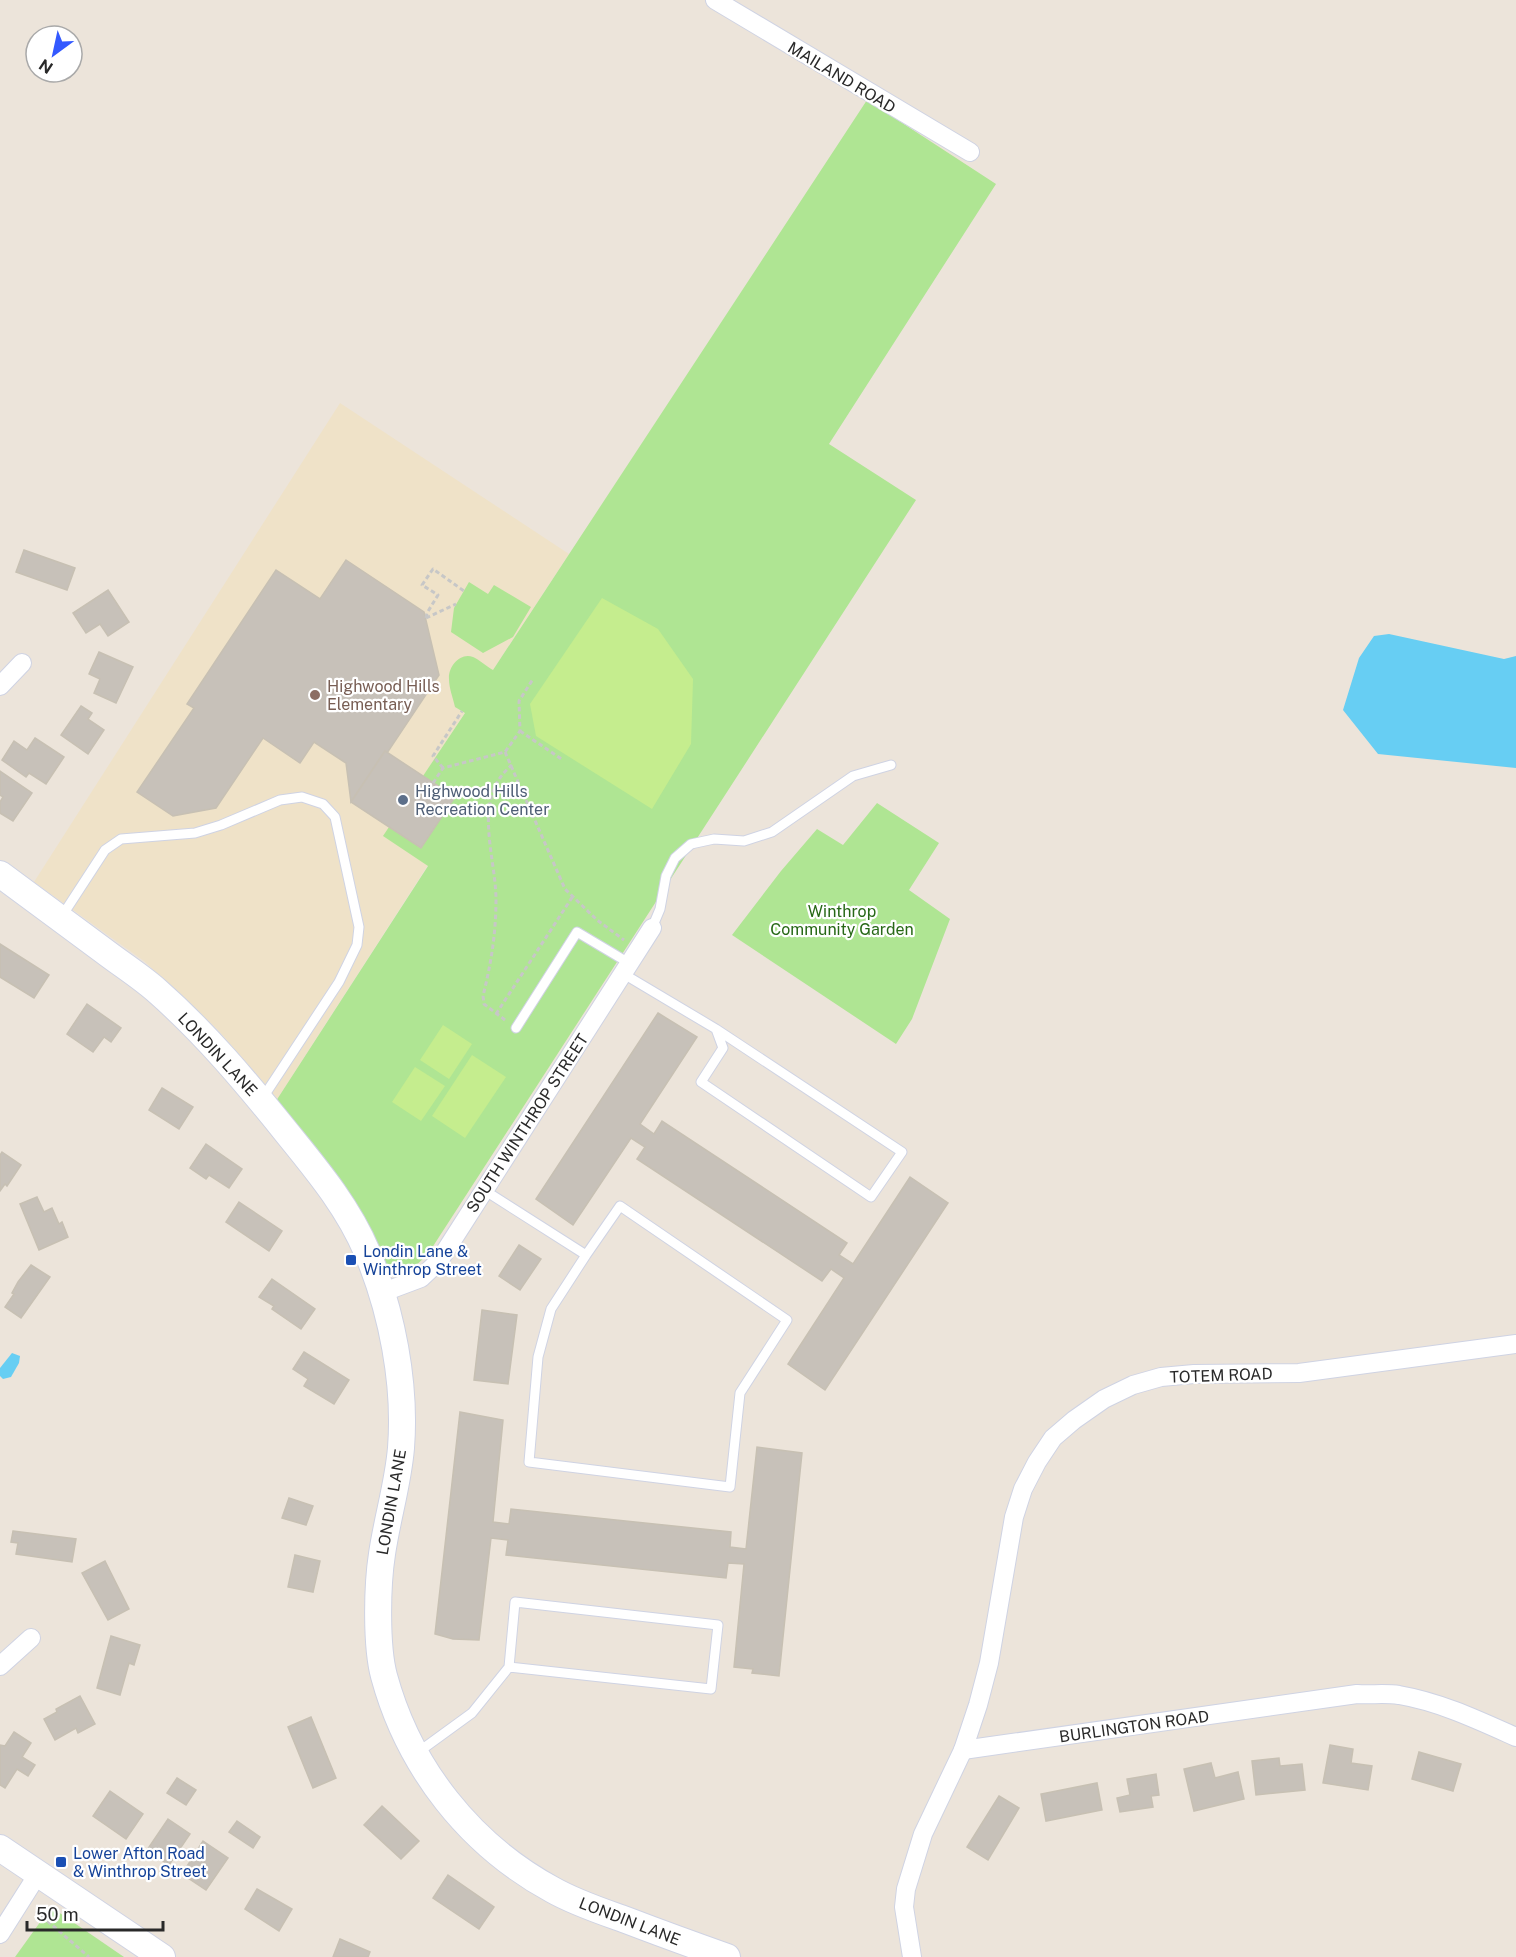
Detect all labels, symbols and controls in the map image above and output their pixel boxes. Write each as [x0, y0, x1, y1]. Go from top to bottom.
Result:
north arrow [24, 24, 84, 84]
street label: MAILAND ROAD [784, 38, 899, 117]
text: N [36, 55, 57, 78]
place label: Highwood Hills Elementary [327, 677, 440, 714]
marker: Highwood Hills Elementary [308, 688, 322, 702]
place label: Highwood Hills Recreation Center [415, 782, 549, 819]
marker: Highwood Hills Recreation Center [396, 793, 410, 807]
park label: Winthrop Community Garden [770, 902, 914, 939]
street label: LONDIN LANE [174, 1009, 261, 1100]
street label: SOUTH WINTHROP STREET [463, 1030, 593, 1216]
place label: Londin Lane & Winthrop Street [363, 1242, 482, 1279]
marker: Londin Lane & Winthrop Street [344, 1253, 358, 1267]
street label: TOTEM ROAD [1169, 1364, 1273, 1387]
street label: LONDIN LANE [373, 1448, 410, 1556]
street label: BURLINGTON ROAD [1058, 1707, 1210, 1746]
place label: Lower Afton Road & Winthrop Street [73, 1844, 207, 1881]
marker: Lower Afton Road & Winthrop Street [54, 1855, 68, 1869]
street label: LONDIN LANE [576, 1893, 683, 1950]
scale bar [27, 1894, 164, 1932]
text: 50 m [36, 1904, 79, 1925]

